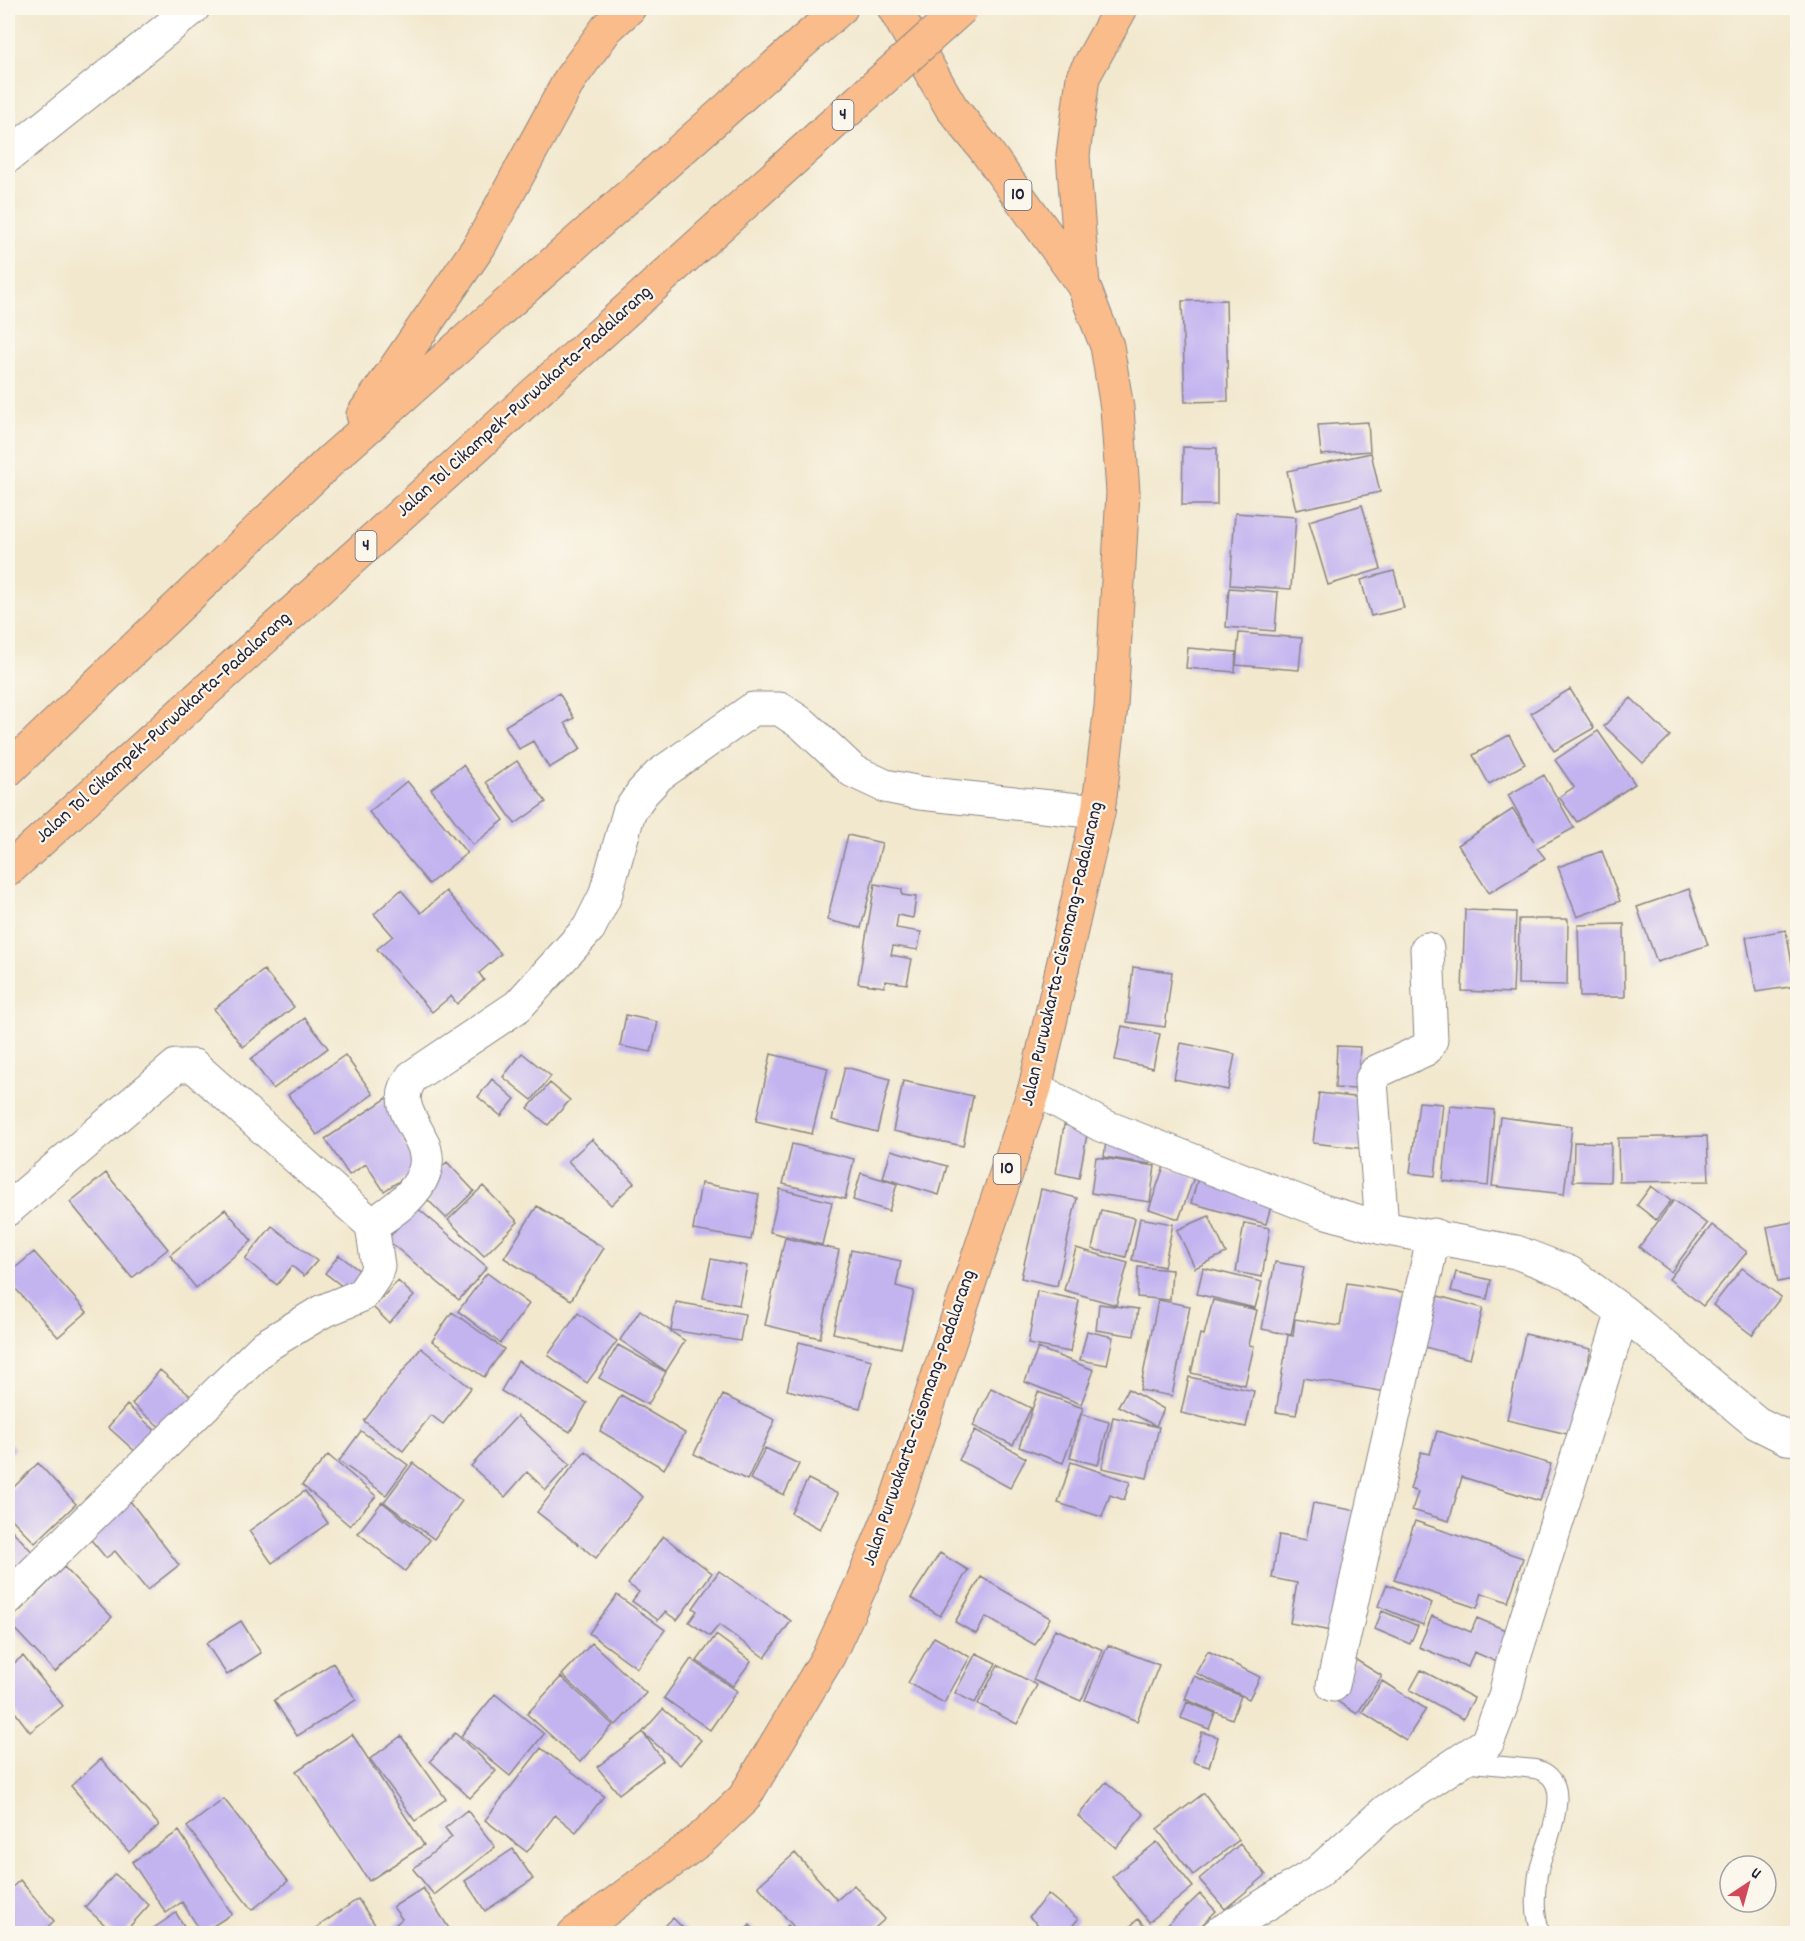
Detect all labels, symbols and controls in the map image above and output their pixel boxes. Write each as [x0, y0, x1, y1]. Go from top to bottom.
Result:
road number: 4 [832, 100, 854, 130]
road number: 10 [1004, 180, 1032, 210]
street label: Jalan Tol Cikampek–Purwakarta–Padalarang [391, 279, 659, 525]
road number: 4 [356, 531, 376, 561]
street label: Jalan Tol Cikampek–Purwakarta–Padalarang [30, 605, 298, 851]
street label: Jalan Purwakarta–Cisomang–Padalarang [1014, 799, 1112, 1109]
road number: 10 [994, 1154, 1020, 1184]
street label: Jalan Purwakarta–Cisomang–Padalarang [856, 1266, 984, 1570]
north arrow [1718, 1854, 1778, 1914]
text: U [1745, 1862, 1765, 1886]

